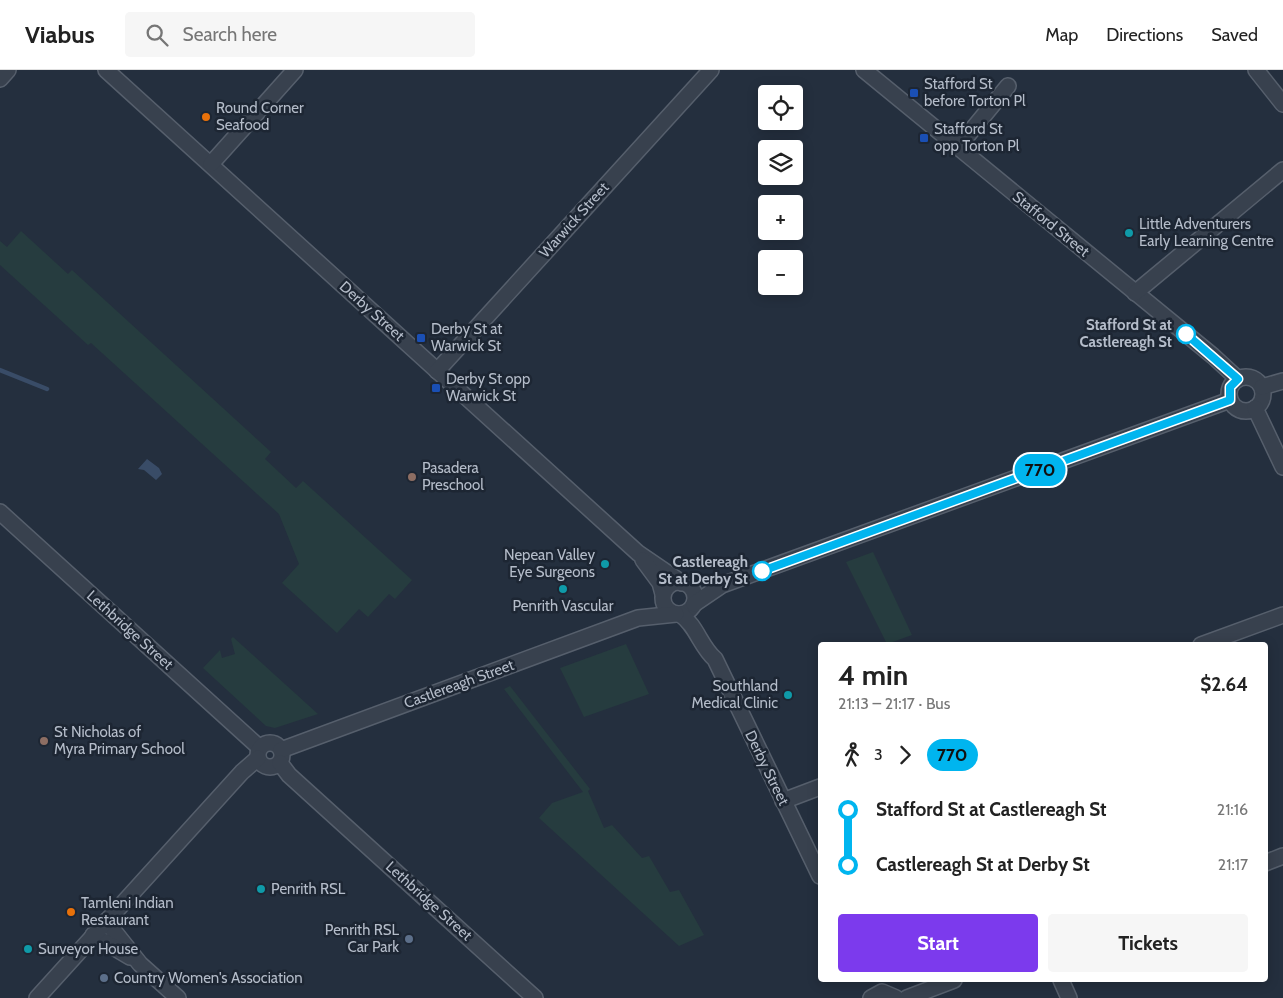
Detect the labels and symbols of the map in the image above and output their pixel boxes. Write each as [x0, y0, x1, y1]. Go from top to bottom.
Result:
place label: Stafford St before Torton Pl [924, 75, 1026, 110]
marker: Stafford St before Torton Pl [908, 87, 920, 99]
place label: Round Corner Seafood [216, 99, 304, 134]
marker: Round Corner Seafood [200, 111, 212, 123]
place label: Stafford St opp Torton Pl [934, 120, 1020, 155]
marker: Stafford St opp Torton Pl [918, 132, 930, 144]
street label: Warwick Street [536, 179, 612, 261]
street label: Stafford Street [1009, 188, 1093, 260]
place label: Little Adventurers Early Learning Centre [1139, 215, 1274, 250]
marker: Little Adventurers Early Learning Centre [1123, 227, 1135, 239]
street label: Derby Street [336, 277, 408, 345]
place label: Stafford St at Castlereagh St [1079, 316, 1172, 351]
place label: Derby St at Warwick St [431, 320, 502, 355]
marker: Stafford St at Castlereagh St [1176, 324, 1196, 344]
marker: Derby St at Warwick St [415, 332, 427, 344]
place label: Derby St opp Warwick St [446, 370, 530, 405]
marker: Derby St opp Warwick St [430, 382, 442, 394]
line badge: 770 [1011, 454, 1069, 486]
place label: Pasadera Preschool [422, 459, 484, 494]
marker: Pasadera Preschool [406, 471, 418, 483]
place label: Nepean Valley Eye Surgeons [504, 546, 595, 581]
place label: Castlereagh St at Derby St [658, 553, 748, 588]
marker: Nepean Valley Eye Surgeons [599, 558, 611, 570]
marker: Castlereagh St at Derby St [752, 561, 772, 581]
marker: Penrith Vascular [557, 583, 569, 595]
street label: Lethbridge Street [83, 587, 177, 673]
place label: Penrith Vascular [512, 597, 614, 615]
street label: Castlereagh Street [402, 656, 516, 712]
place label: Southland Medical Clinic [692, 677, 778, 712]
marker: Southland Medical Clinic [782, 689, 794, 701]
place label: St Nicholas of Myra Primary School [54, 723, 185, 758]
street label: Derby Street [741, 728, 793, 808]
marker: St Nicholas of Myra Primary School [38, 735, 50, 747]
street label: Lethbridge Street [382, 858, 476, 944]
place label: Penrith RSL [271, 880, 346, 898]
marker: Penrith RSL [255, 883, 267, 895]
place label: Tamleni Indian Restaurant [81, 894, 174, 929]
marker: Tamleni Indian Restaurant [65, 906, 77, 918]
place label: Penrith RSL Car Park [325, 921, 399, 956]
marker: Penrith RSL Car Park [403, 933, 415, 945]
place label: Surveyor House [38, 940, 139, 958]
marker: Surveyor House [22, 943, 34, 955]
place label: Country Women's Association [114, 969, 303, 987]
marker: Country Women's Association [98, 972, 110, 984]

